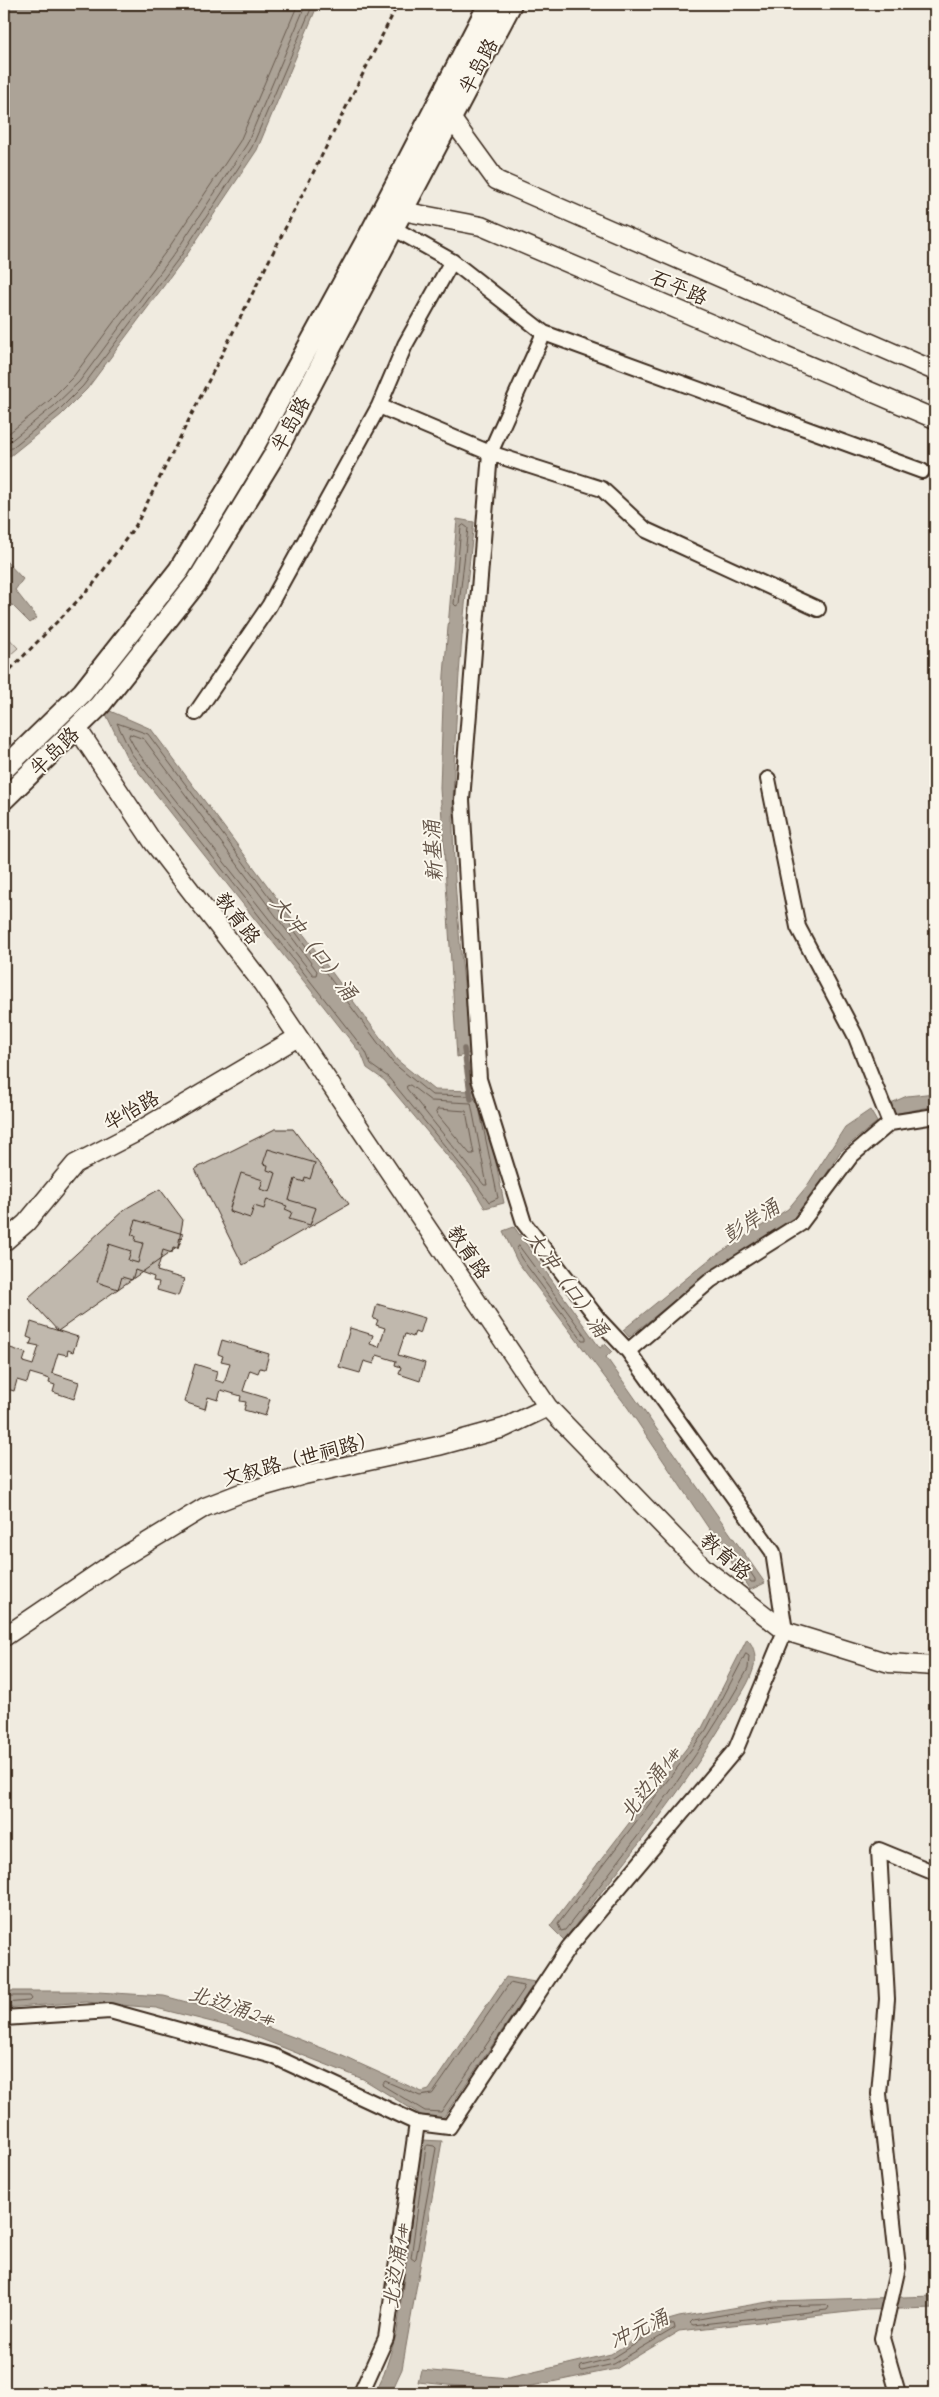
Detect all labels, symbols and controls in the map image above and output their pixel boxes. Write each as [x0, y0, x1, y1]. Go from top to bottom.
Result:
street label: 半岛路 [453, 33, 508, 100]
street label: 石平路 [645, 264, 712, 315]
street label: 半岛路 [265, 391, 320, 458]
street label: 半岛路 [24, 721, 88, 784]
water label: 新基涌 [418, 818, 452, 883]
street label: 教育路 [206, 887, 267, 953]
water label: 大冲（口）涌 [262, 890, 364, 1009]
street label: 华怡路 [99, 1084, 166, 1139]
water label: 彭岸涌 [717, 1193, 788, 1252]
street label: 教育路 [438, 1220, 496, 1287]
water label: 大冲（口）涌 [516, 1225, 615, 1346]
street label: 文叙路（世祠路） [220, 1426, 382, 1495]
street label: 教育路 [692, 1527, 757, 1589]
water label: 北边涌1# [614, 1740, 690, 1828]
water label: 北边涌2# [184, 1980, 279, 2036]
water label: 北边涌1# [377, 2221, 419, 2311]
water label: 冲元涌 [605, 2303, 676, 2358]

